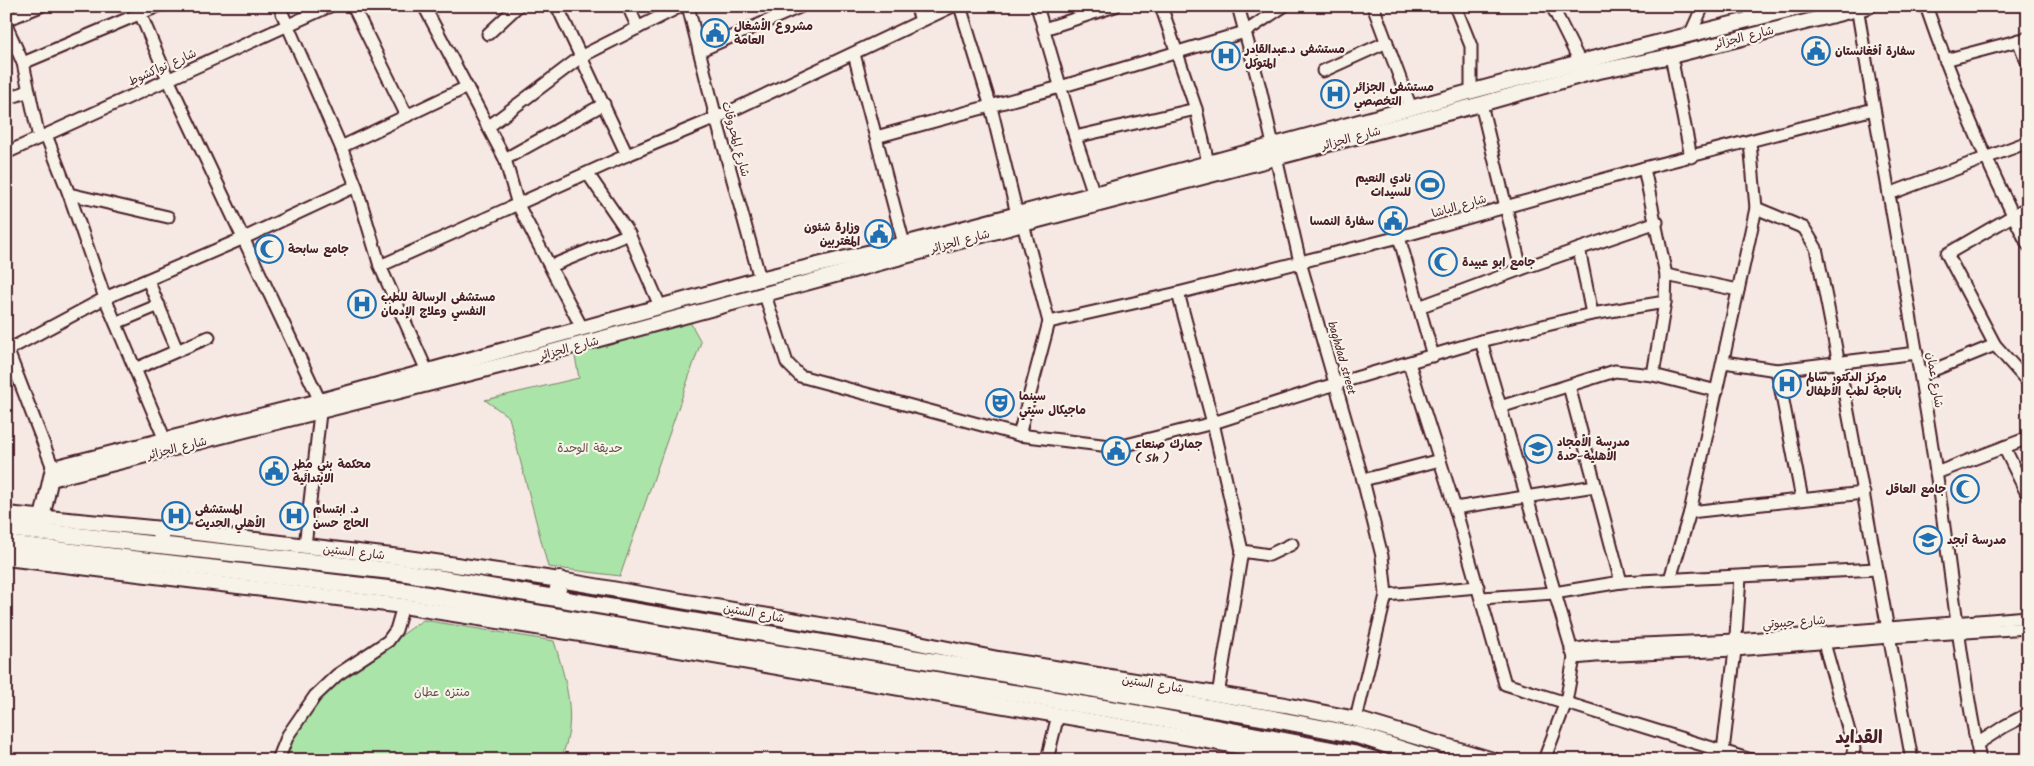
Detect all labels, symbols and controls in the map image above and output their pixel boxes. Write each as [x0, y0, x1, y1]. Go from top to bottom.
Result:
place label: مشروع الأشغال العامة [734, 17, 813, 50]
public building icon: مشروع الأشغال العامة [700, 18, 730, 48]
street label: شارع الجزائر [1711, 21, 1776, 54]
public building icon: سفارة أفغانستان [1801, 36, 1831, 66]
place label: مستشفى د.عبدالقادر المتوكل [1244, 40, 1345, 73]
hospital icon: مستشفى د.عبدالقادر المتوكل [1211, 41, 1241, 71]
place label: سفارة أفغانستان [1835, 42, 1915, 61]
street label: شارع نواكشوط [125, 44, 200, 91]
place label: مستشفى الجزائر التخصصي [1353, 78, 1434, 112]
hospital icon: مستشفى الجزائر التخصصي [1320, 79, 1350, 109]
street label: شارع المحروقات [716, 99, 755, 179]
street label: شارع الجزائر [1318, 121, 1383, 156]
place label: نادي النعيم للسيدات [1355, 169, 1411, 202]
sports icon: نادي النعيم للسيدات [1415, 170, 1445, 200]
street label: شارع الباشا [1429, 190, 1489, 223]
public building icon: سفارة النمسا [1378, 206, 1408, 236]
place label: سفارة النمسا [1310, 212, 1374, 231]
place label: وزارة شئون المغتربين [804, 218, 860, 251]
public building icon: وزارة شئون المغتربين [864, 219, 894, 249]
street label: شارع الجزائر [927, 224, 992, 259]
mosque icon: جامع سابحة [254, 234, 284, 264]
place label: جامع سابحة [288, 240, 349, 259]
mosque icon: جامع ابو عبيدة [1428, 247, 1458, 277]
place label: جامع ابو عبيدة [1462, 253, 1536, 272]
place label: مستشفى الرسالة للطب النفسي وعلاج الإدمان [381, 288, 496, 322]
hospital icon: مستشفى الرسالة للطب النفسي وعلاج الإدمان [347, 289, 377, 319]
street label: baghdad street [1322, 319, 1361, 397]
street label: شارع الجزائر [536, 331, 601, 366]
street label: شارع عمان [1921, 351, 1948, 409]
place label: مركز الدكتور سالم باناجة لطب الأطفال [1806, 368, 1902, 401]
hospital icon: مركز الدكتور سالم باناجة لطب الأطفال [1772, 369, 1802, 399]
place label: سينما ماجيكال سيتي [1019, 387, 1086, 421]
theatre icon: سينما ماجيكال سيتي [985, 388, 1015, 418]
street label: شارع الجزائر [144, 432, 209, 465]
place label: مدرسة الأمجاد الأهلية-حدة [1557, 433, 1630, 466]
school or university icon: مدرسة الأمجاد الأهلية-حدة [1523, 434, 1553, 464]
place label: جمارك صنعاء ( Sh ) [1135, 435, 1203, 468]
public building icon: جمارك صنعاء ( Sh ) [1101, 436, 1131, 466]
park label: حديقة الوحدة [557, 439, 623, 458]
place label: محكمة بني مطر الابتدائية [292, 455, 371, 488]
public building icon: محكمة بني مطر الابتدائية [259, 456, 289, 486]
mosque icon: جامع العاقل [1950, 474, 1980, 504]
place label: جامع العاقل [1886, 480, 1946, 499]
place label: المستشفى الأهلي الحديث [195, 500, 265, 534]
place label: د. ابتسام الحاج حسن [313, 500, 369, 533]
hospital icon: المستشفى الأهلي الحديث [161, 501, 191, 531]
hospital icon: د. ابتسام الحاج حسن [279, 501, 309, 531]
school or university icon: مدرسة أبجد [1913, 525, 1943, 555]
place label: مدرسة أبجد [1947, 531, 2006, 550]
street label: شارع الستين [322, 540, 386, 565]
street label: شارع الستين [722, 599, 786, 628]
street label: شارع جيبوتي [1762, 611, 1826, 635]
street label: شارع الستين [1121, 670, 1185, 699]
park label: منتزه عطان [414, 683, 470, 702]
district label: القدايد [1835, 724, 1883, 753]

